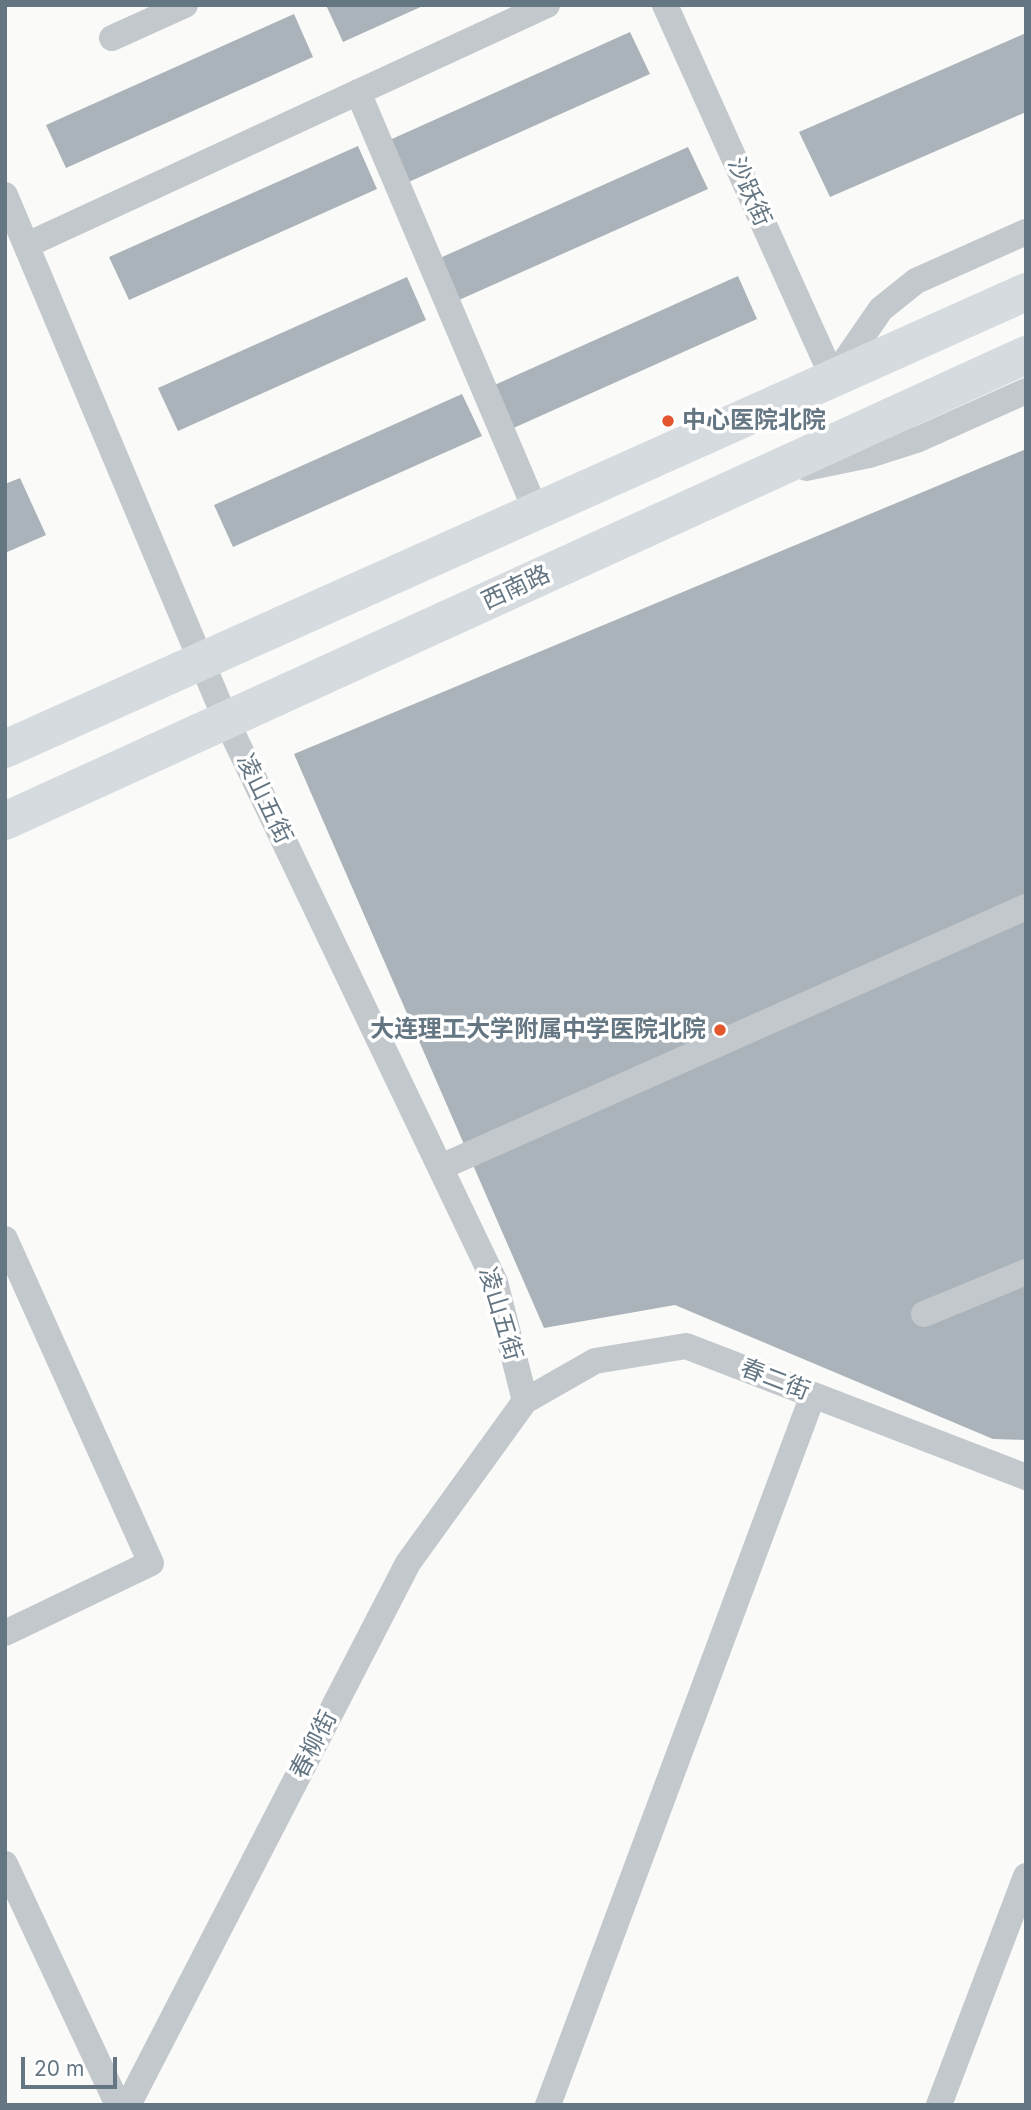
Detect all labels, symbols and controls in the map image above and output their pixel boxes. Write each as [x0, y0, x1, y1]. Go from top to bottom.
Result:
street label: 沙跃街 [721, 153, 777, 231]
place label: 中心医院北院 [682, 407, 826, 435]
marker: 中心医院北院 [660, 413, 676, 429]
street label: 西南路 [477, 560, 555, 616]
street label: 凌山五街 [230, 750, 298, 848]
place label: 大连理工大学附属中学医院北院 [370, 1016, 706, 1044]
marker: 大连理工大学附属中学医院北院 [712, 1022, 728, 1038]
street label: 凌山五街 [472, 1264, 528, 1364]
street label: 春二街 [736, 1354, 814, 1406]
street label: 春柳街 [285, 1706, 343, 1784]
scale bar [24, 2044, 121, 2088]
text: 20 m [34, 2056, 84, 2081]

